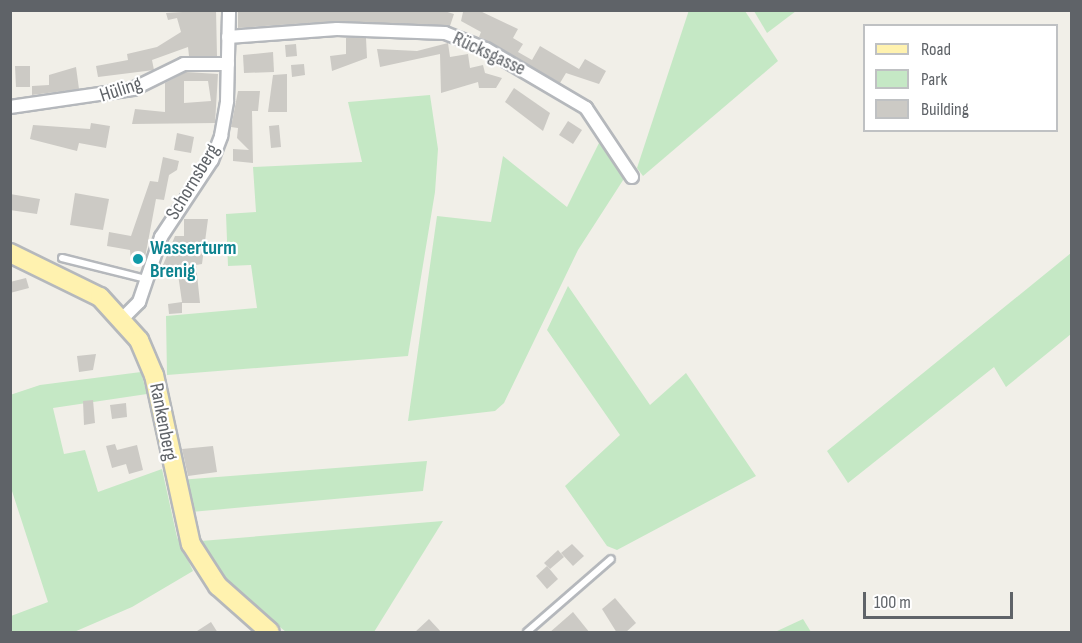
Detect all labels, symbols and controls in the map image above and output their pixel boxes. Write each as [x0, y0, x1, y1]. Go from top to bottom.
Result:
legend [863, 24, 1058, 132]
street label: Rücksgasse [449, 27, 529, 81]
text: Road [921, 39, 951, 60]
text: Park [921, 69, 947, 90]
street label: Hüling [97, 72, 145, 108]
text: Building [921, 99, 969, 120]
street label: Schornsberg [161, 140, 225, 224]
place label: Wasserturm Brenig [150, 236, 237, 283]
marker: Wasserturm Brenig [131, 252, 145, 266]
street label: Rankenberg [144, 381, 182, 463]
scale bar [866, 580, 1016, 618]
text: 100 m [874, 592, 911, 613]

